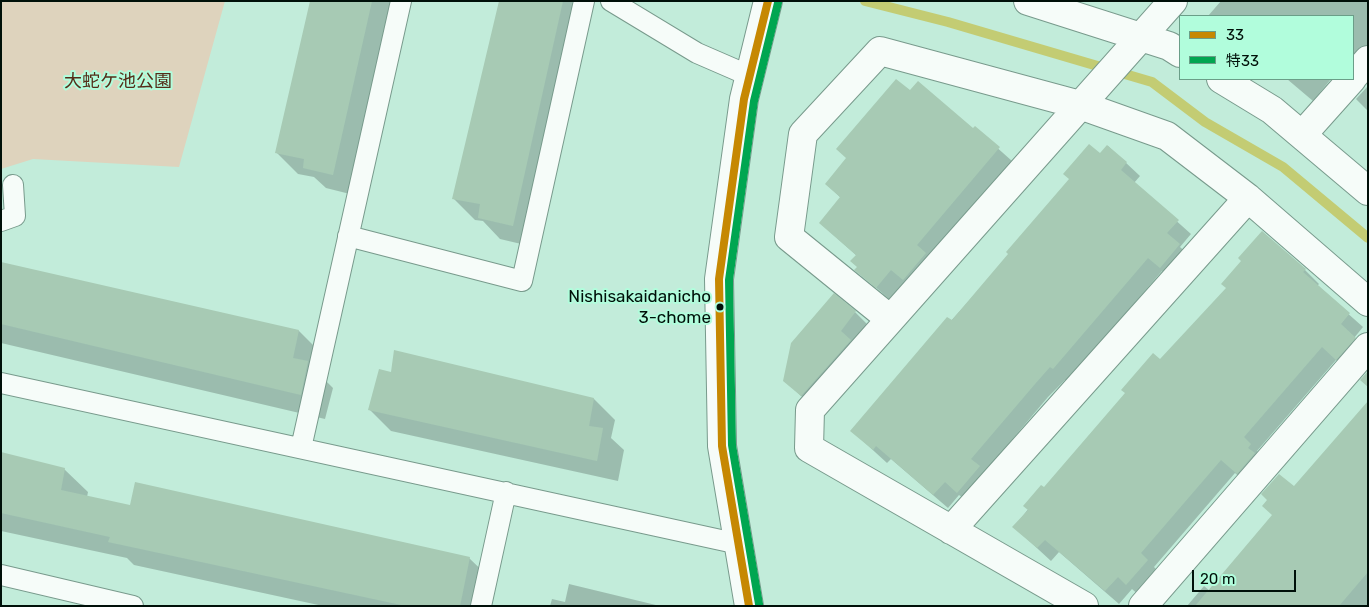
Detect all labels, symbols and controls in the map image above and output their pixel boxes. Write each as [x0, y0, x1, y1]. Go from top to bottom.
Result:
legend [1179, 15, 1354, 80]
text: 33 [1226, 26, 1244, 44]
text: 特33 [1226, 52, 1259, 70]
park label: 大蛇ケ池公園 [64, 71, 172, 93]
place label: Nishisakaidanicho 3-chome [568, 287, 711, 327]
marker: Nishisakaidanicho 3-chome [715, 302, 725, 312]
scale bar [1194, 560, 1298, 592]
text: 20 m [1200, 570, 1235, 588]

